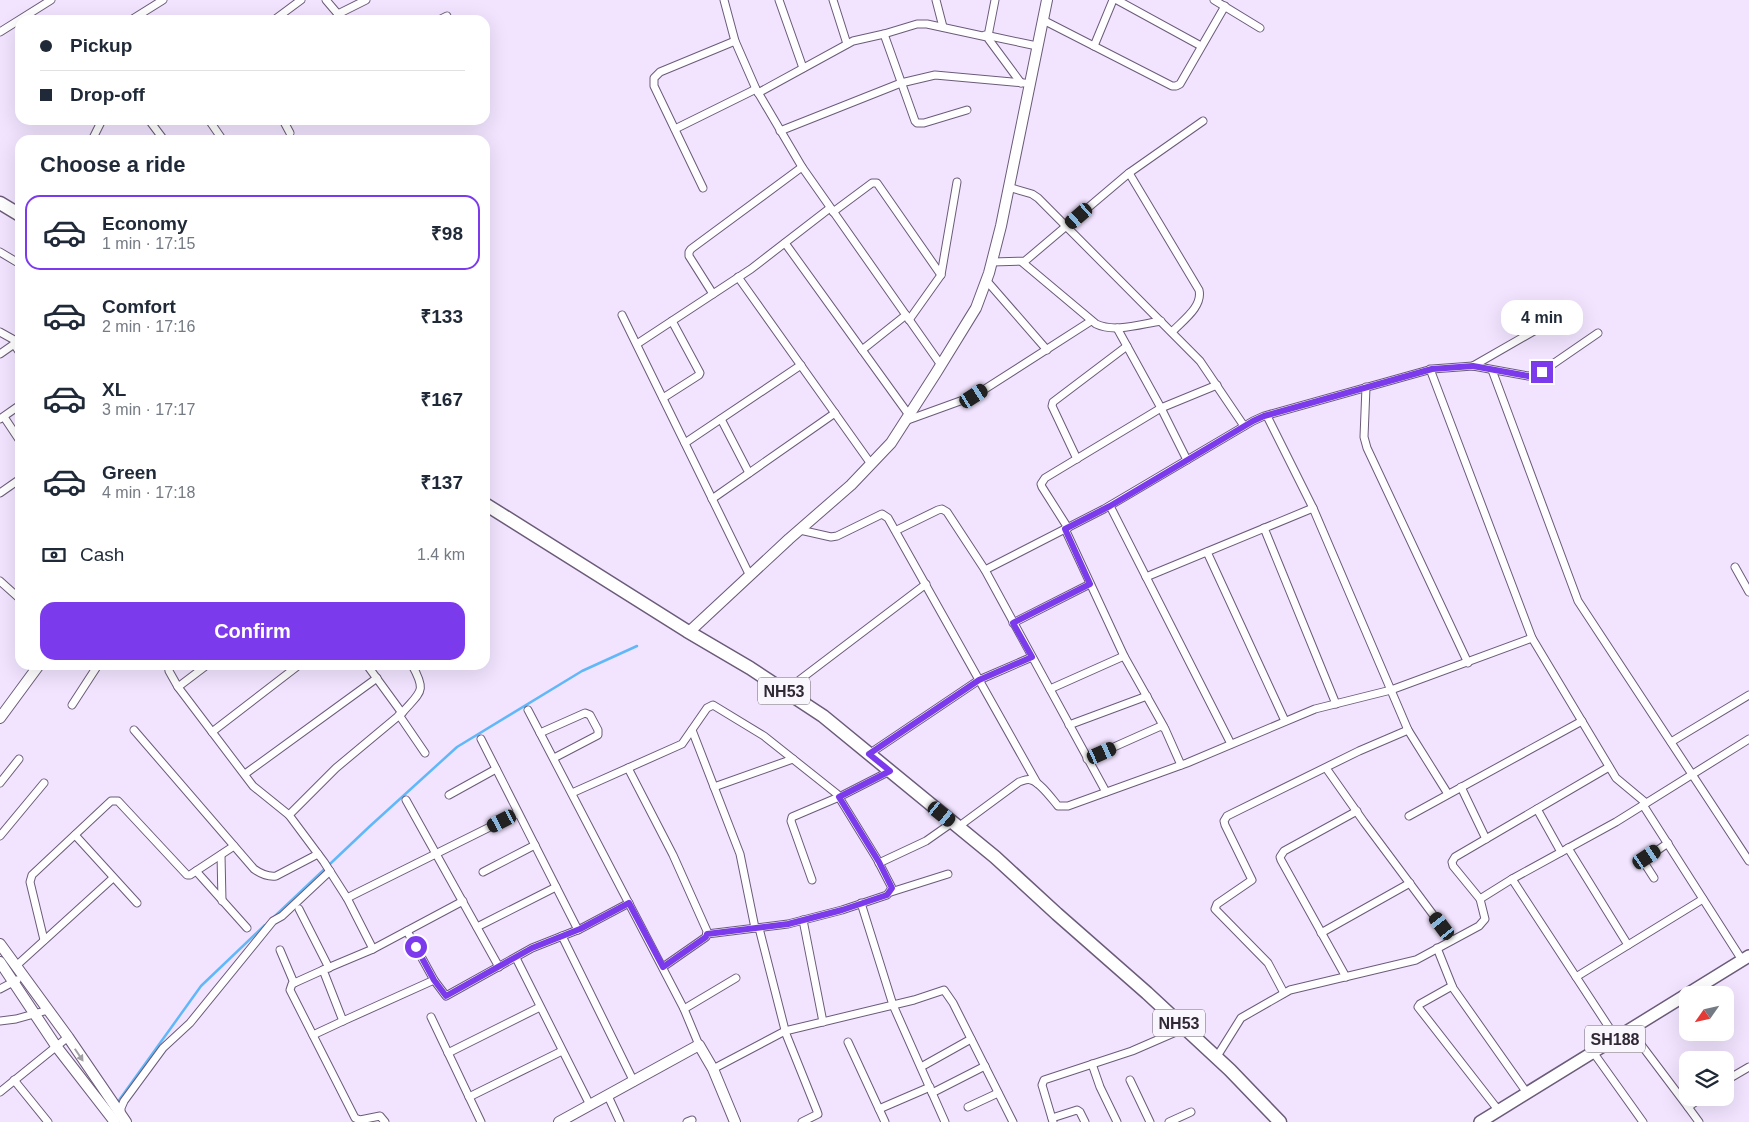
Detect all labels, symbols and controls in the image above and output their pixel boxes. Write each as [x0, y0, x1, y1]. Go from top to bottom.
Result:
text: Pickup [70, 35, 132, 56]
text: Drop-off [70, 84, 145, 105]
text: Choose a ride [40, 152, 185, 177]
car [1062, 200, 1095, 232]
icon: car [42, 210, 87, 255]
text: Economy [102, 213, 188, 234]
text: ₹98 [431, 223, 463, 244]
text: 1 min · 17:15 [102, 235, 195, 252]
icon: car [42, 293, 87, 338]
text: Comfort [102, 296, 176, 317]
callout: 4 min [1501, 300, 1583, 334]
text: ₹133 [420, 306, 463, 327]
text: 4 min [1521, 309, 1563, 326]
text: 2 min · 17:16 [102, 318, 195, 335]
route end [1531, 361, 1553, 383]
icon: car [42, 376, 87, 421]
text: XL [102, 379, 126, 400]
car [957, 382, 990, 410]
text: ₹167 [420, 389, 463, 410]
text: 3 min · 17:17 [102, 401, 195, 418]
icon: car [42, 459, 87, 504]
text: Green [102, 462, 157, 483]
text: ₹137 [420, 472, 463, 493]
text: 4 min · 17:18 [102, 484, 195, 501]
icon: cash [40, 541, 68, 569]
text: Cash [80, 544, 124, 565]
text: 1.4 km [417, 546, 465, 563]
button: Confirm [40, 602, 465, 660]
road number: NH53 [758, 678, 810, 704]
car [1085, 740, 1118, 766]
car [925, 799, 958, 829]
car [485, 808, 518, 834]
car [1630, 842, 1663, 872]
car [1426, 910, 1457, 942]
route start [405, 936, 427, 958]
north arrow [1679, 986, 1734, 1041]
map controls [1679, 986, 1734, 1106]
road number: NH53 [1153, 1010, 1205, 1036]
road number: SH188 [1585, 1026, 1645, 1052]
one-way arrow [74, 1048, 84, 1061]
button: layers [1679, 1051, 1734, 1106]

